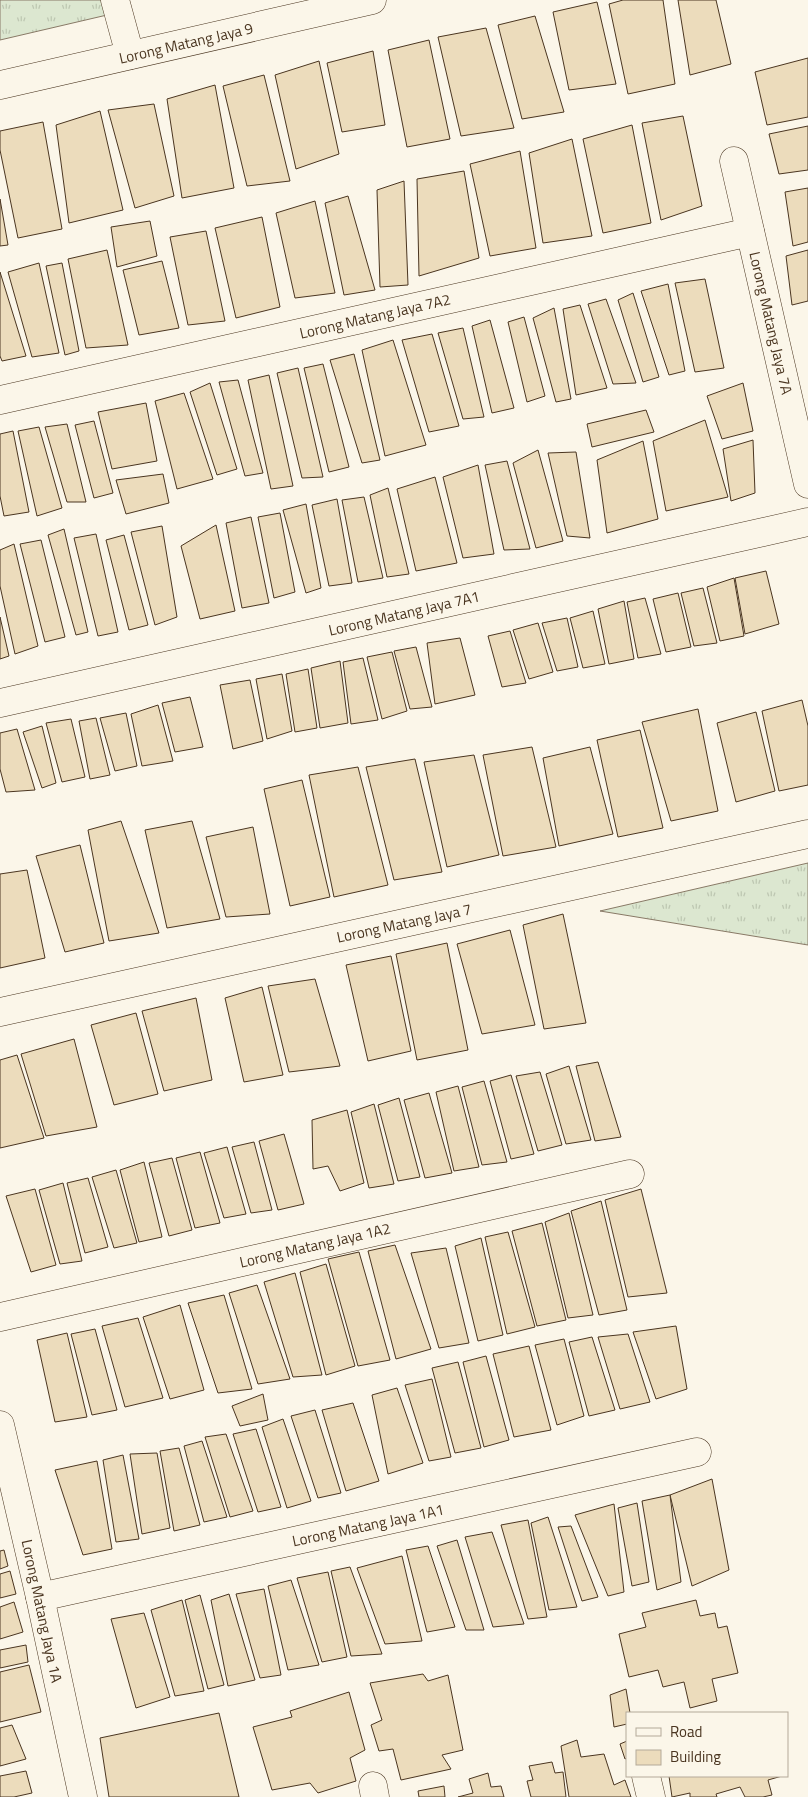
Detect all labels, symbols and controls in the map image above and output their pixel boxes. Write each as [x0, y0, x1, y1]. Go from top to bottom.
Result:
street label: Lorong Matang Jaya 9 [117, 16, 255, 70]
street label: Lorong Matang Jaya 7A [743, 249, 799, 397]
street label: Lorong Matang Jaya 7A2 [297, 287, 453, 345]
street label: Lorong Matang Jaya 7A1 [326, 584, 482, 642]
street label: Lorong Matang Jaya 7 [335, 897, 473, 949]
street label: Lorong Matang Jaya 1A2 [237, 1216, 393, 1274]
street label: Lorong Matang Jaya 1A1 [290, 1498, 446, 1552]
street label: Lorong Matang Jaya 1A [16, 1537, 68, 1685]
legend [626, 1712, 788, 1777]
text: Road [670, 1720, 702, 1743]
text: Building [670, 1745, 721, 1768]

